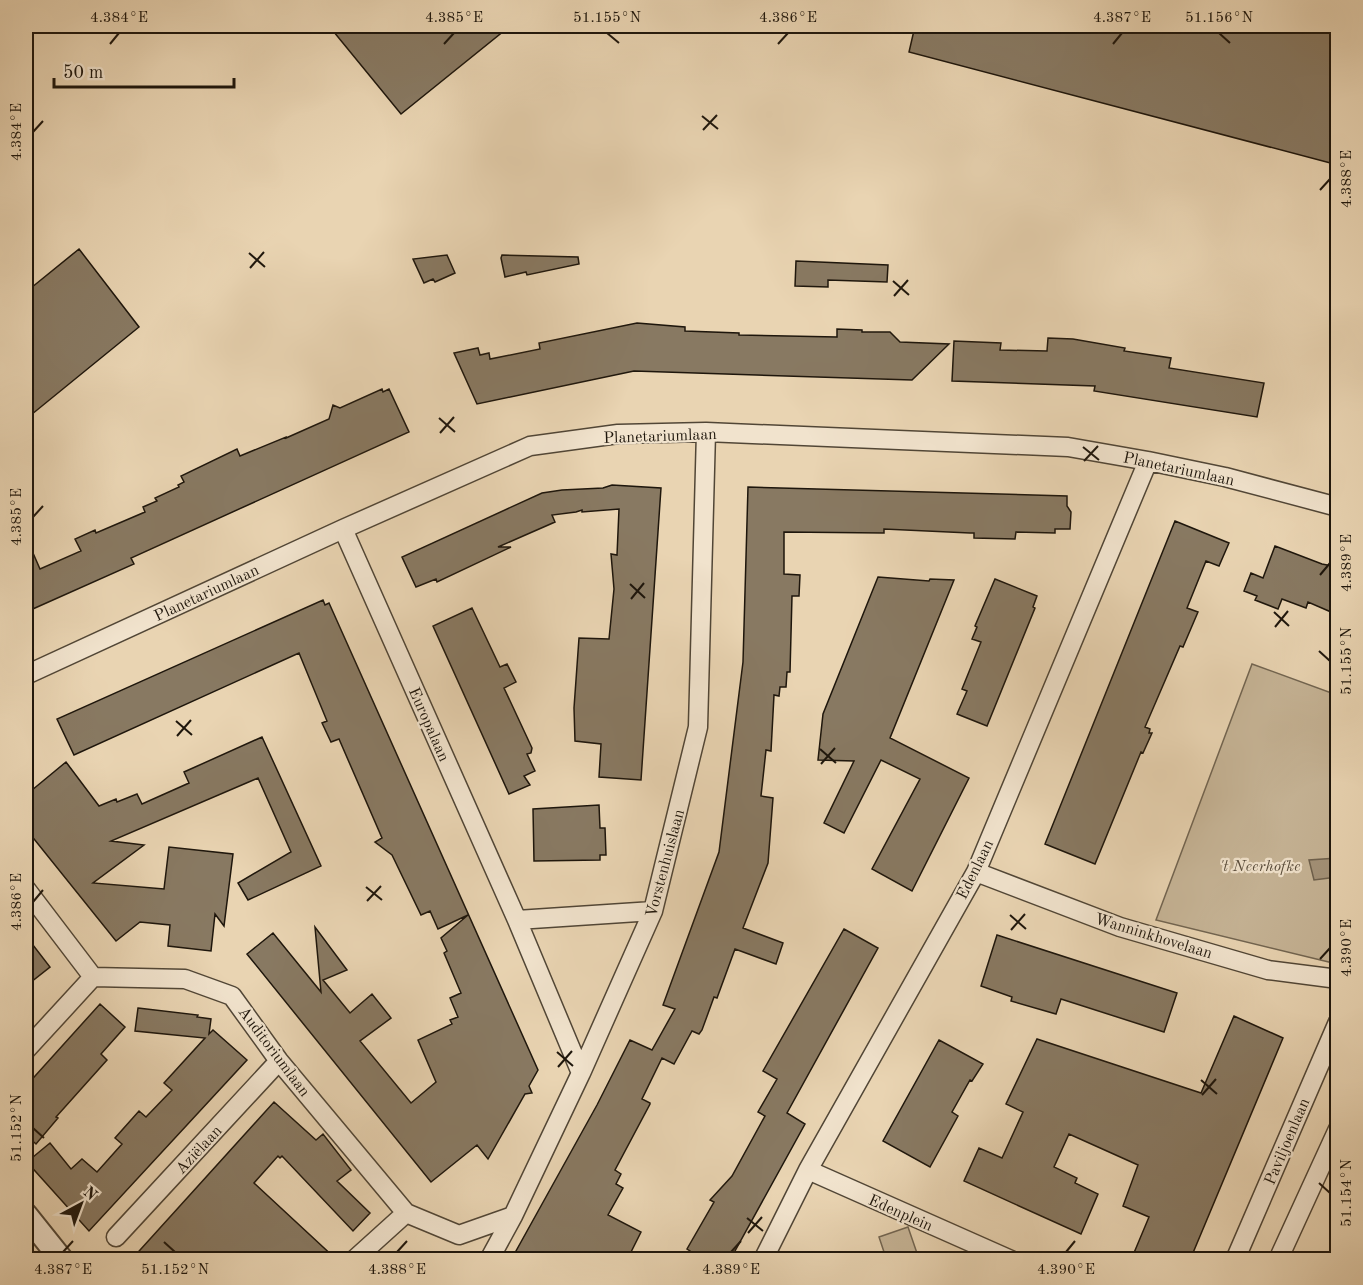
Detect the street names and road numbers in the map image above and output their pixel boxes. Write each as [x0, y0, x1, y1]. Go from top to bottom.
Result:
street label: Planetariumlaan [603, 427, 717, 447]
street label: Planetariumlaan [1121, 450, 1236, 490]
street label: Planetariumlaan [152, 562, 262, 625]
street label: Europalaan [405, 685, 452, 764]
street label: Vorstenhuislaan [644, 807, 688, 919]
street label: Edenlaan [955, 837, 997, 902]
street label: Wanninkhovelaan [1093, 911, 1214, 963]
street label: Auditoriumlaan [235, 1004, 312, 1100]
street label: Paviljoenlaan [1262, 1096, 1313, 1187]
street label: Aziëlaan [173, 1123, 226, 1178]
street label: Edenplein [866, 1193, 935, 1235]

